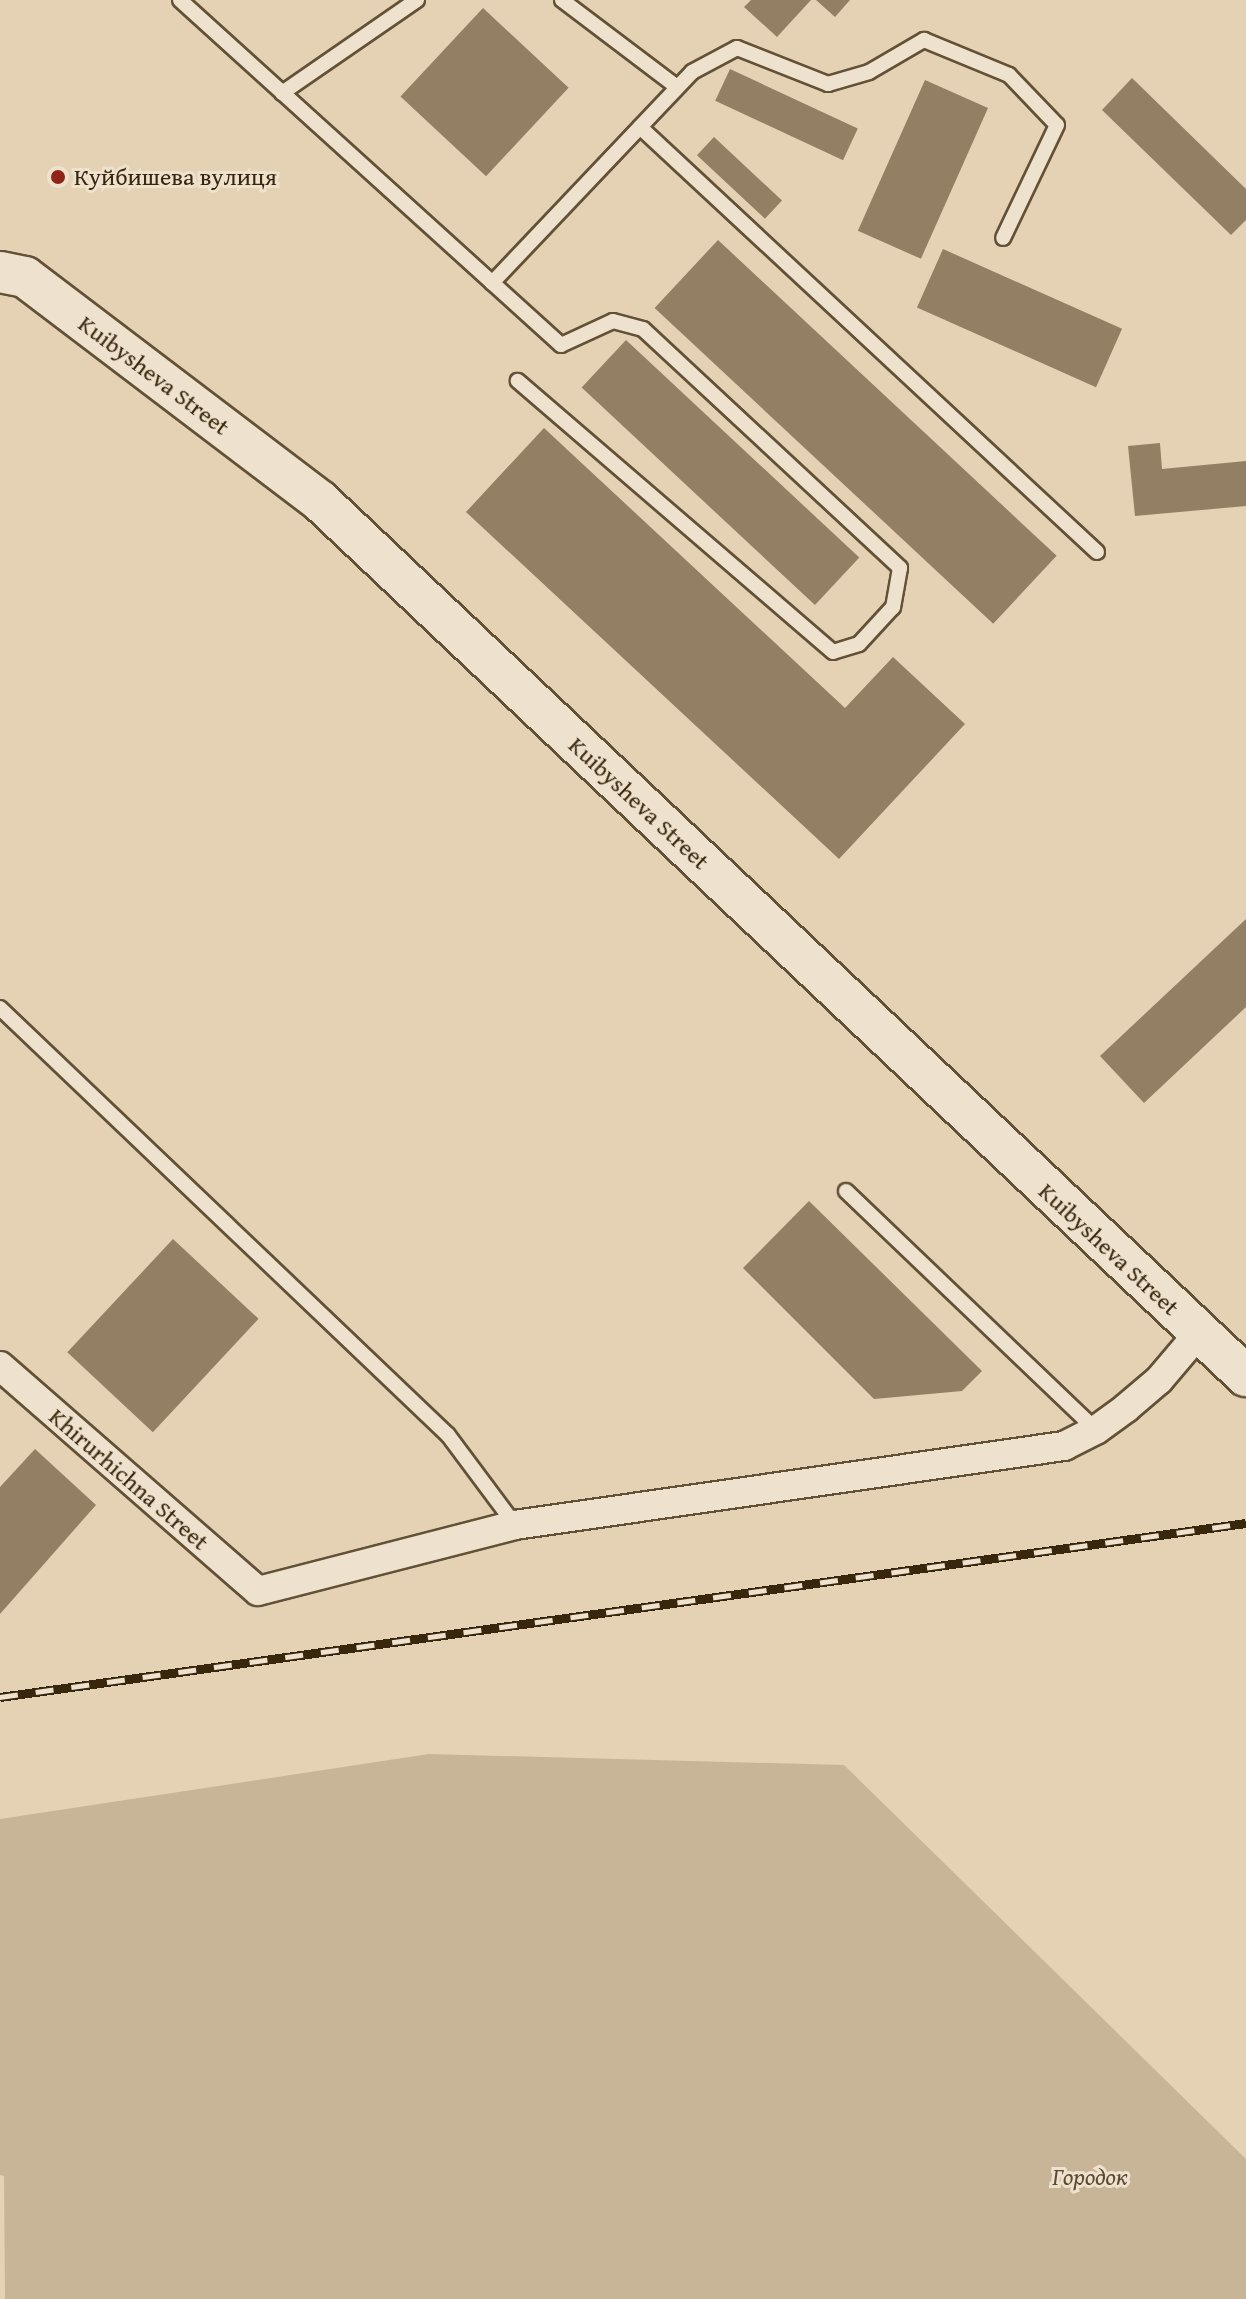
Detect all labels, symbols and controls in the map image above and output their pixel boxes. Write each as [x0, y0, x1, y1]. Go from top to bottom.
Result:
place label: Куйбишева вулиця [74, 163, 277, 191]
marker: Куйбишева вулиця [49, 168, 67, 186]
street label: Kuibysheva Street [73, 309, 235, 441]
street label: Kuibysheva Street [563, 731, 715, 875]
street label: Kuibysheva Street [1033, 1177, 1185, 1321]
street label: Khirurhichna Street [43, 1402, 215, 1556]
park label: Городок [1052, 2163, 1128, 2191]

